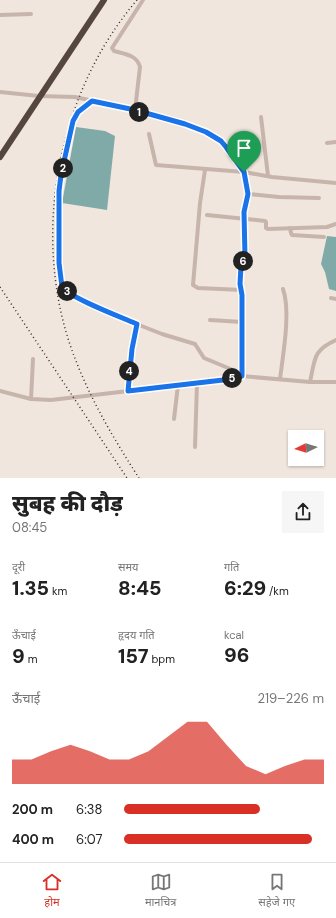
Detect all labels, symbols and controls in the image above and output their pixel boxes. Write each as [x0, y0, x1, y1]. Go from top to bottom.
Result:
pin: 1 [129, 102, 149, 122]
text: 1 [137, 105, 141, 119]
pin [227, 131, 261, 172]
icon: arrive [233, 137, 255, 159]
pin: 2 [53, 158, 73, 178]
text: 2 [60, 161, 66, 175]
pin: 6 [233, 251, 253, 271]
text: 6 [240, 254, 246, 268]
pin: 3 [57, 281, 77, 301]
text: 3 [64, 284, 70, 298]
pin: 4 [119, 361, 139, 381]
text: 4 [125, 364, 133, 378]
pin: 5 [222, 368, 242, 388]
text: 5 [229, 371, 235, 385]
north arrow [288, 430, 324, 466]
map controls [288, 430, 324, 466]
text: सुबह की दौड़ [12, 489, 123, 518]
button: share [282, 491, 324, 533]
text: 08:45 [12, 519, 47, 536]
text: दूरी [12, 560, 25, 574]
text: समय [118, 560, 138, 574]
text: गति [224, 560, 239, 574]
text: 1.35 [12, 575, 49, 601]
text: 8:45 [118, 575, 161, 601]
text: 6:29 [224, 575, 266, 601]
text: km [49, 584, 67, 598]
text: /km [266, 584, 289, 598]
text: ऊँचाई [12, 628, 36, 642]
text: हृदय गति [118, 628, 155, 642]
text: kcal [224, 628, 244, 642]
text: 96 [224, 642, 249, 668]
text: 9 [12, 643, 25, 669]
text: 157 [118, 643, 148, 669]
text: m [25, 652, 37, 666]
text: bpm [148, 652, 175, 666]
text: ऊँचाई [12, 690, 40, 707]
text: 219–226 m [257, 690, 324, 707]
text: 200 m [12, 801, 53, 818]
text: 6:38 [76, 801, 102, 818]
text: 400 m [12, 831, 54, 848]
text: 6:07 [76, 831, 102, 848]
tab: होम [41, 871, 63, 910]
tab: मानचित्र [145, 871, 176, 910]
tab: सहेजे गए [258, 871, 295, 910]

